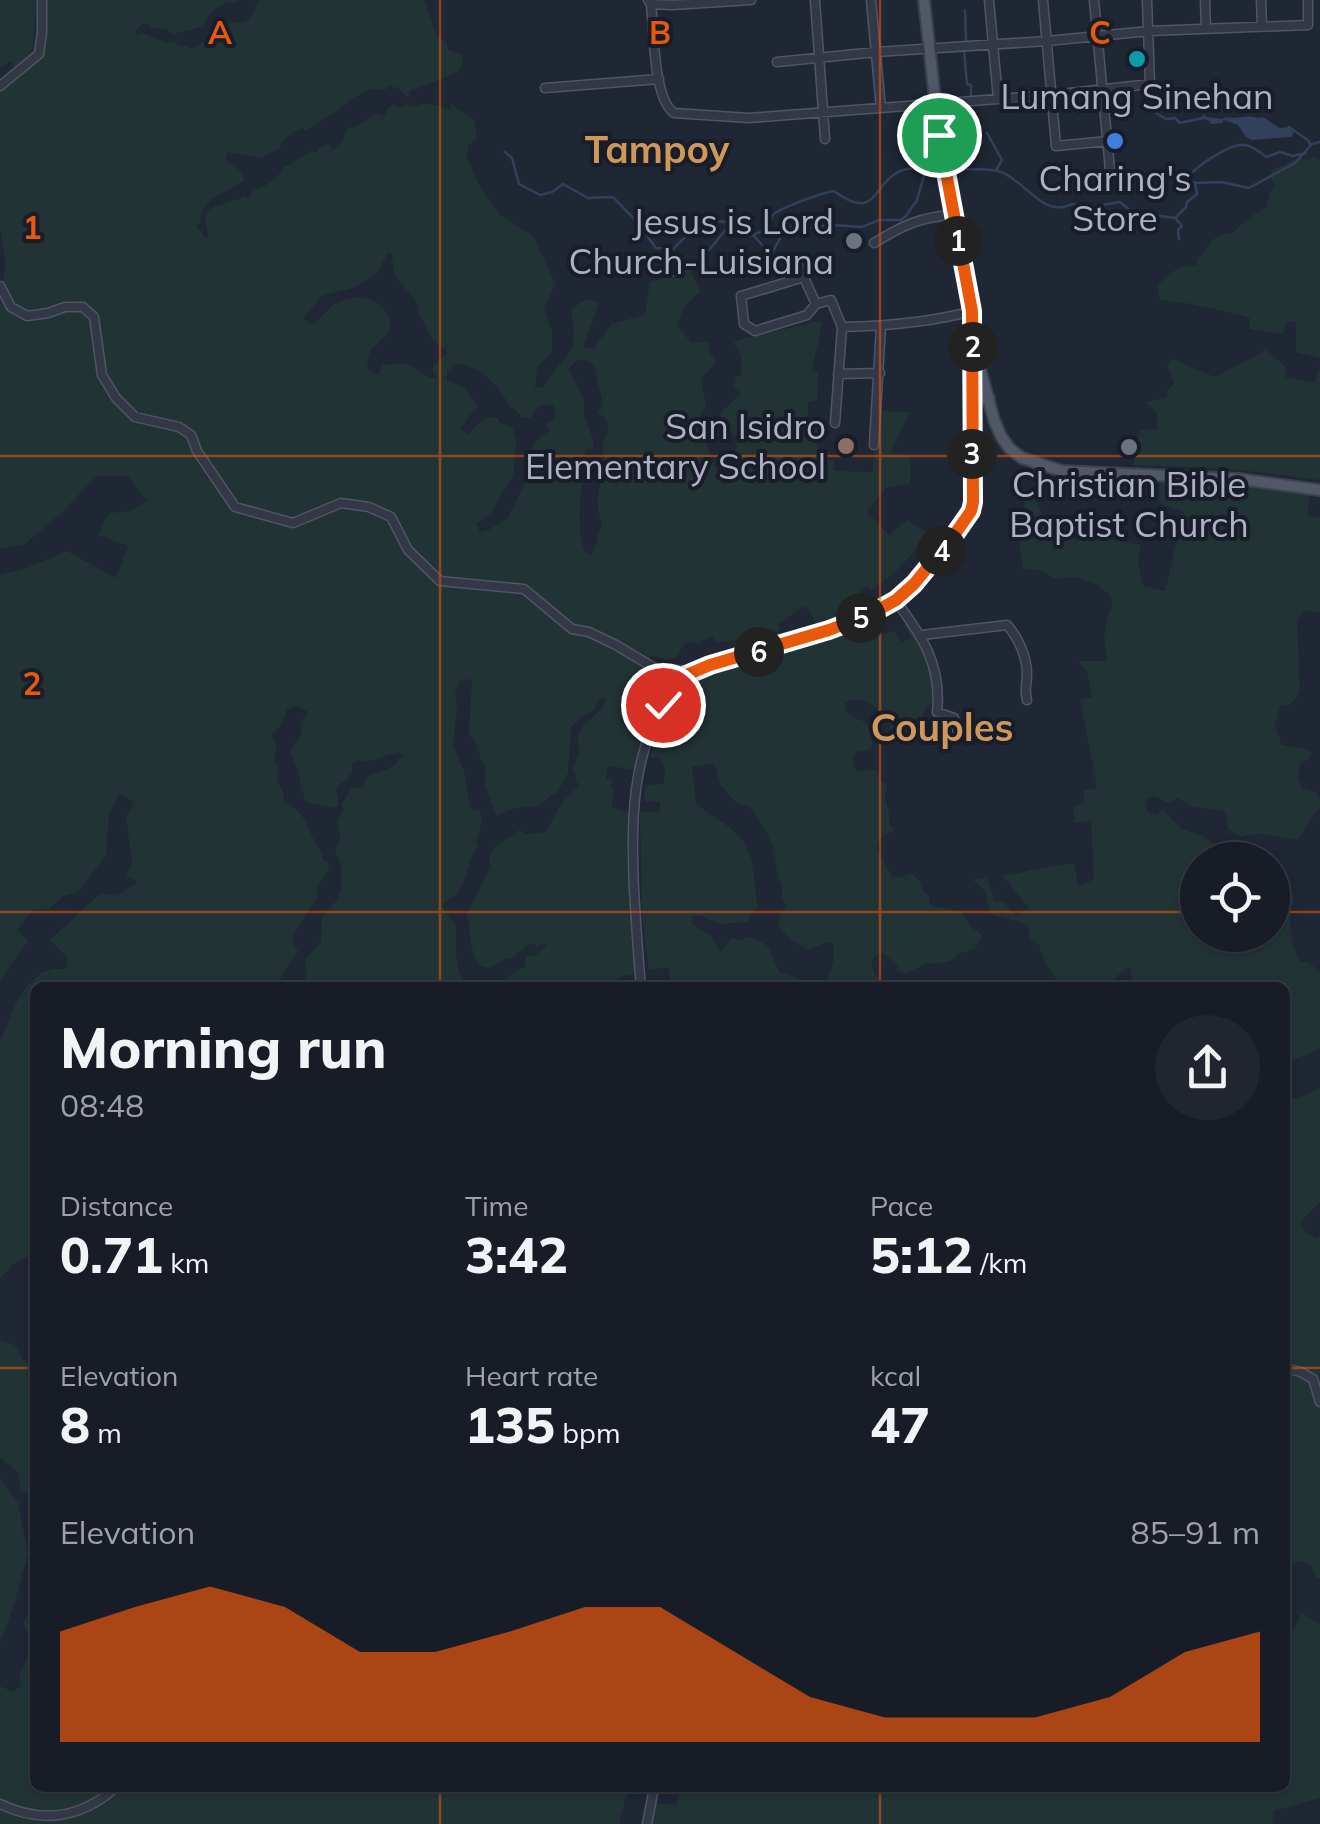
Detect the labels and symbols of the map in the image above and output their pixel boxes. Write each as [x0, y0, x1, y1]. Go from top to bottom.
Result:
text: A [208, 12, 232, 52]
text: B [649, 12, 671, 52]
text: C [1089, 12, 1111, 52]
marker: Lumang Sinehan [1126, 48, 1148, 70]
place label: Lumang Sinehan [1000, 74, 1274, 118]
pin [897, 93, 982, 178]
district label: Tampoy [585, 125, 730, 173]
marker: Charing's Store [1104, 130, 1126, 152]
place label: Charing's Store [1038, 156, 1192, 240]
place label: Jesus is Lord Church-Luisiana [569, 199, 834, 283]
text: 1 [22, 207, 42, 247]
pin: 1 [933, 216, 983, 266]
marker: Jesus is Lord Church-Luisiana [843, 230, 865, 252]
pin: 2 [948, 322, 998, 372]
place label: San Isidro Elementary School [525, 404, 826, 488]
pin: 3 [947, 429, 997, 479]
marker: San Isidro Elementary School [835, 435, 857, 457]
marker: Christian Bible Baptist Church [1118, 436, 1140, 458]
place label: Christian Bible Baptist Church [1009, 462, 1249, 546]
pin: 4 [917, 526, 967, 576]
pin: 5 [836, 593, 886, 643]
pin: 6 [734, 627, 784, 677]
text: 2 [22, 663, 42, 703]
pin [621, 663, 706, 748]
district label: Couples [870, 703, 1014, 751]

